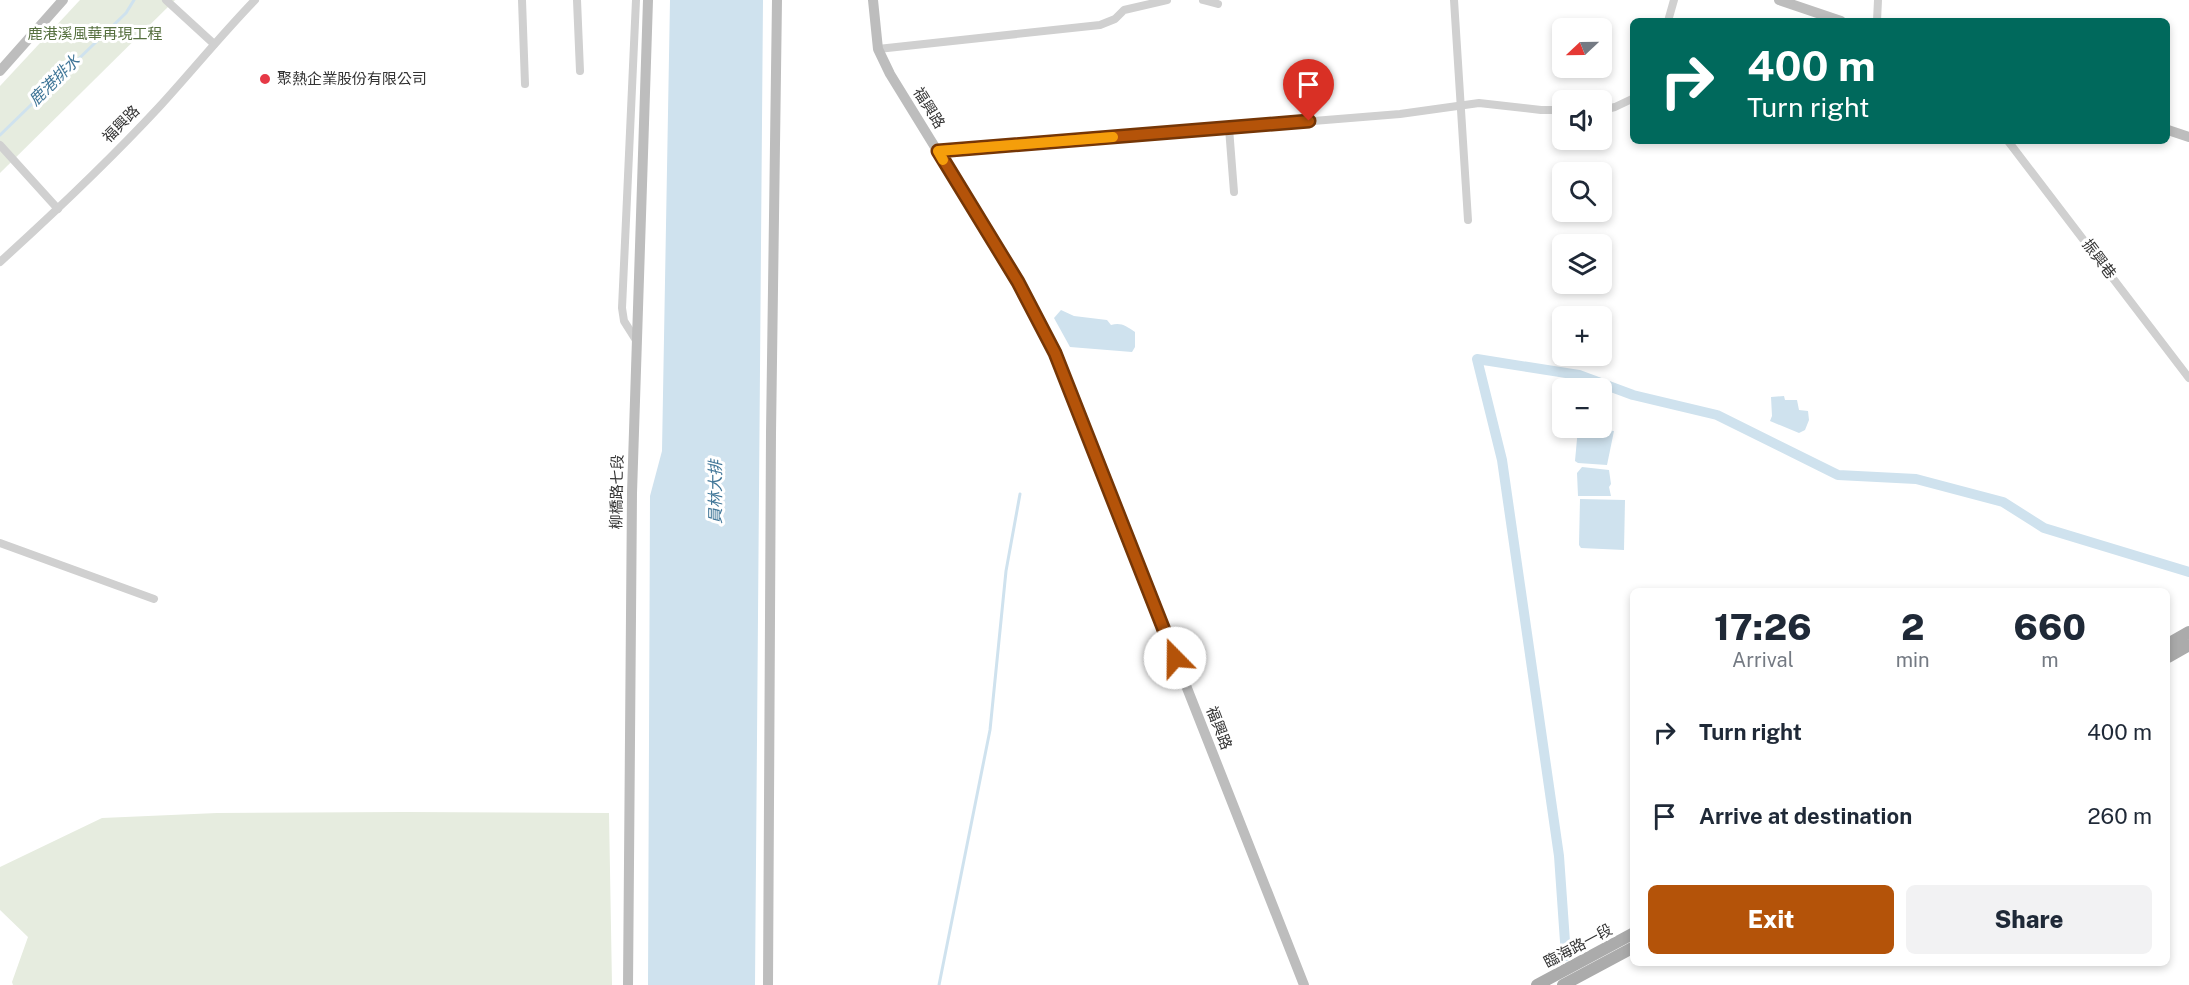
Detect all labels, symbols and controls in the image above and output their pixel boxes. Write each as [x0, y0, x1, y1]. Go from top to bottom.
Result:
north arrow [1552, 18, 1612, 78]
map controls [1552, 18, 1612, 438]
park label: 鹿港溪風華再現工程 [27, 25, 163, 42]
text: 400 m [1747, 41, 1876, 90]
icon: right [1648, 42, 1726, 120]
water label: 鹿港排水 [25, 50, 84, 110]
pin [1283, 59, 1334, 121]
icon: arrive [1292, 68, 1325, 101]
place label: 聚熱企業股份有限公司 [277, 70, 427, 87]
marker: 聚熱企業股份有限公司 [258, 72, 272, 86]
street label: 福興路 [910, 84, 949, 131]
button: sound [1552, 90, 1612, 150]
text: Turn right [1747, 91, 1870, 123]
street label: 福興路 [99, 102, 143, 146]
button: search [1552, 162, 1612, 222]
button: layers [1552, 234, 1612, 294]
street label: 振興巷 [2079, 236, 2120, 282]
button: + [1552, 306, 1612, 366]
button: − [1552, 378, 1612, 438]
street label: 柳橋路七段 [607, 454, 626, 530]
water label: 員林大排 [706, 458, 725, 524]
text: 17:26 [1714, 606, 1812, 648]
text: 2 [1901, 606, 1924, 648]
text: 660 [2014, 606, 2086, 648]
position arrow [1143, 626, 1207, 690]
text: Arrival [1732, 648, 1794, 672]
text: min [1896, 648, 1930, 672]
text: m [2041, 648, 2058, 672]
street label: 福興路 [1203, 704, 1235, 752]
icon: right [1648, 716, 1681, 749]
text: Turn right [1699, 719, 1802, 745]
text: 400 m [2087, 719, 2152, 745]
icon: arrive [1648, 800, 1681, 833]
text: Arrive at destination [1699, 803, 1912, 829]
text: 260 m [2087, 803, 2152, 829]
button: Exit [1648, 885, 1894, 954]
button: Share [1906, 885, 2152, 954]
street label: 臨海路一段 [1541, 920, 1615, 971]

